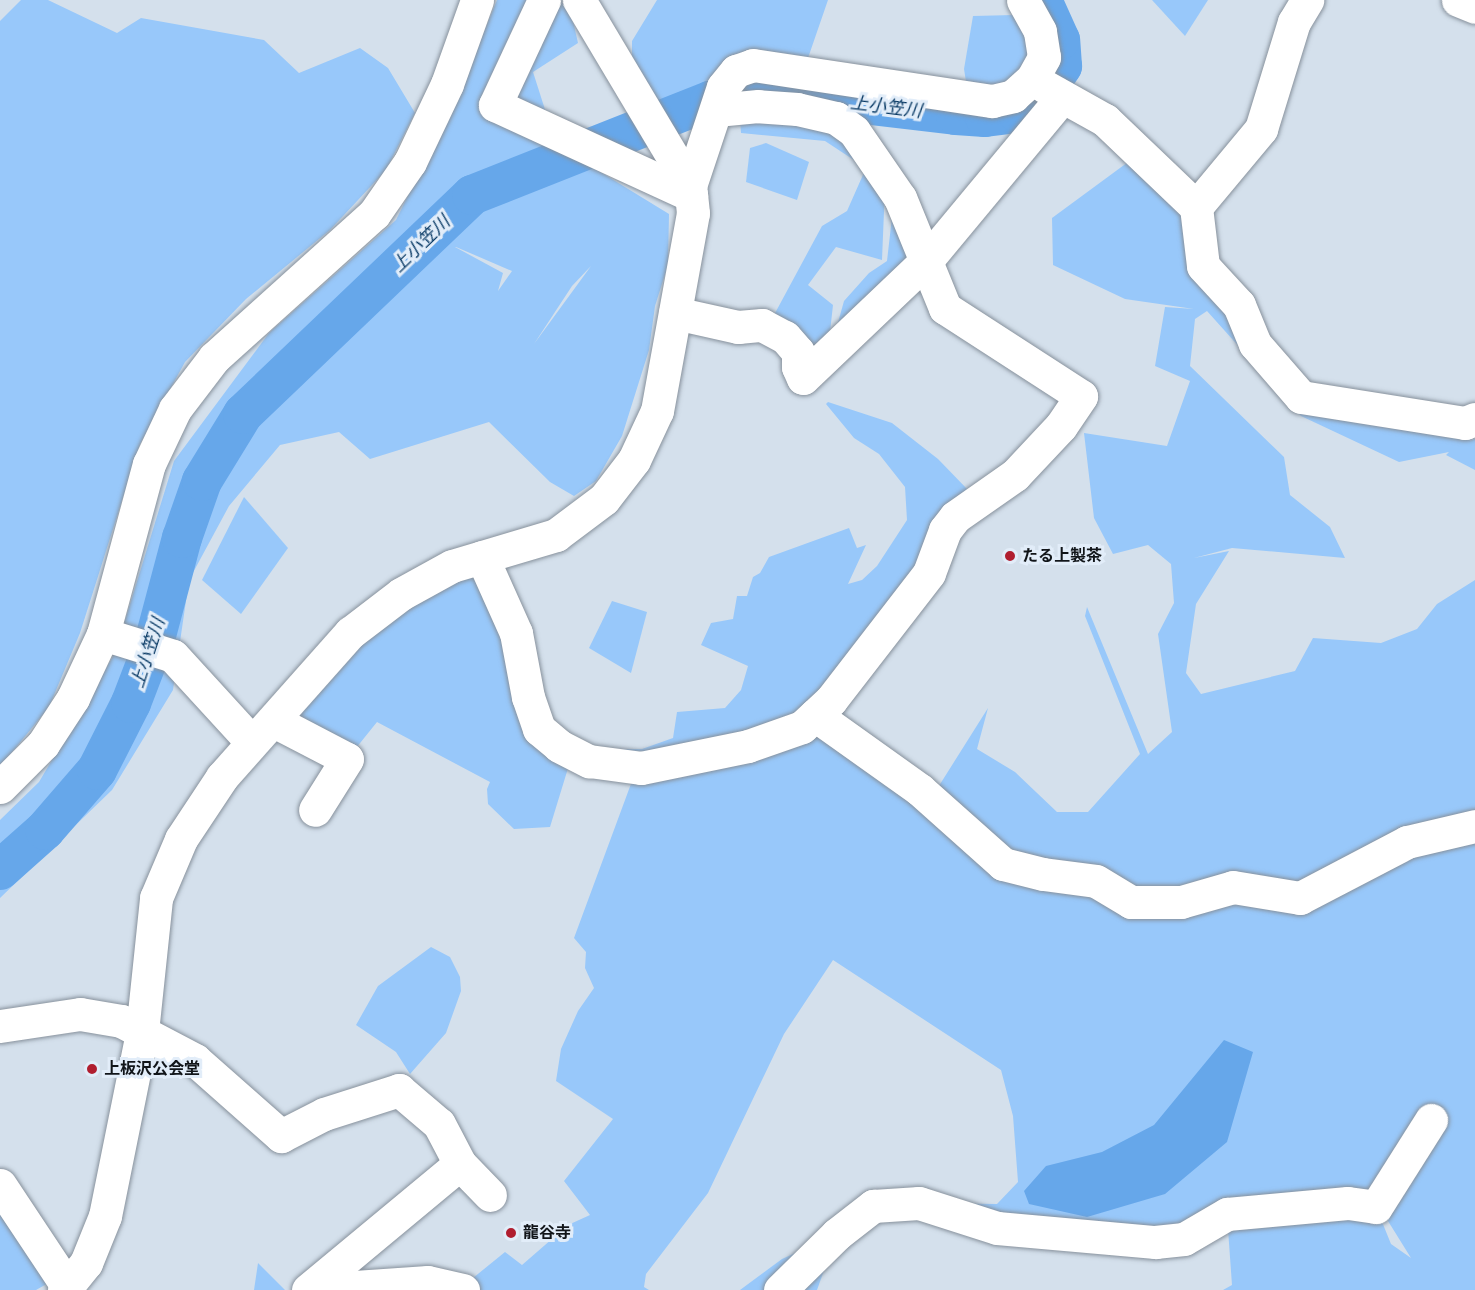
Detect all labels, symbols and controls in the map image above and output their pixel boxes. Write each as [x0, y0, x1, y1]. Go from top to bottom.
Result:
water label: 上小笠川 [849, 92, 923, 122]
water label: 上小笠川 [388, 211, 454, 277]
place label: たる上製茶 [1022, 546, 1102, 566]
marker: たる上製茶 [1003, 549, 1017, 563]
water label: 上小笠川 [127, 615, 169, 691]
place label: 上板沢公会堂 [104, 1059, 200, 1079]
marker: 上板沢公会堂 [85, 1062, 99, 1076]
place label: 龍谷寺 [523, 1223, 571, 1243]
marker: 龍谷寺 [504, 1226, 518, 1240]

